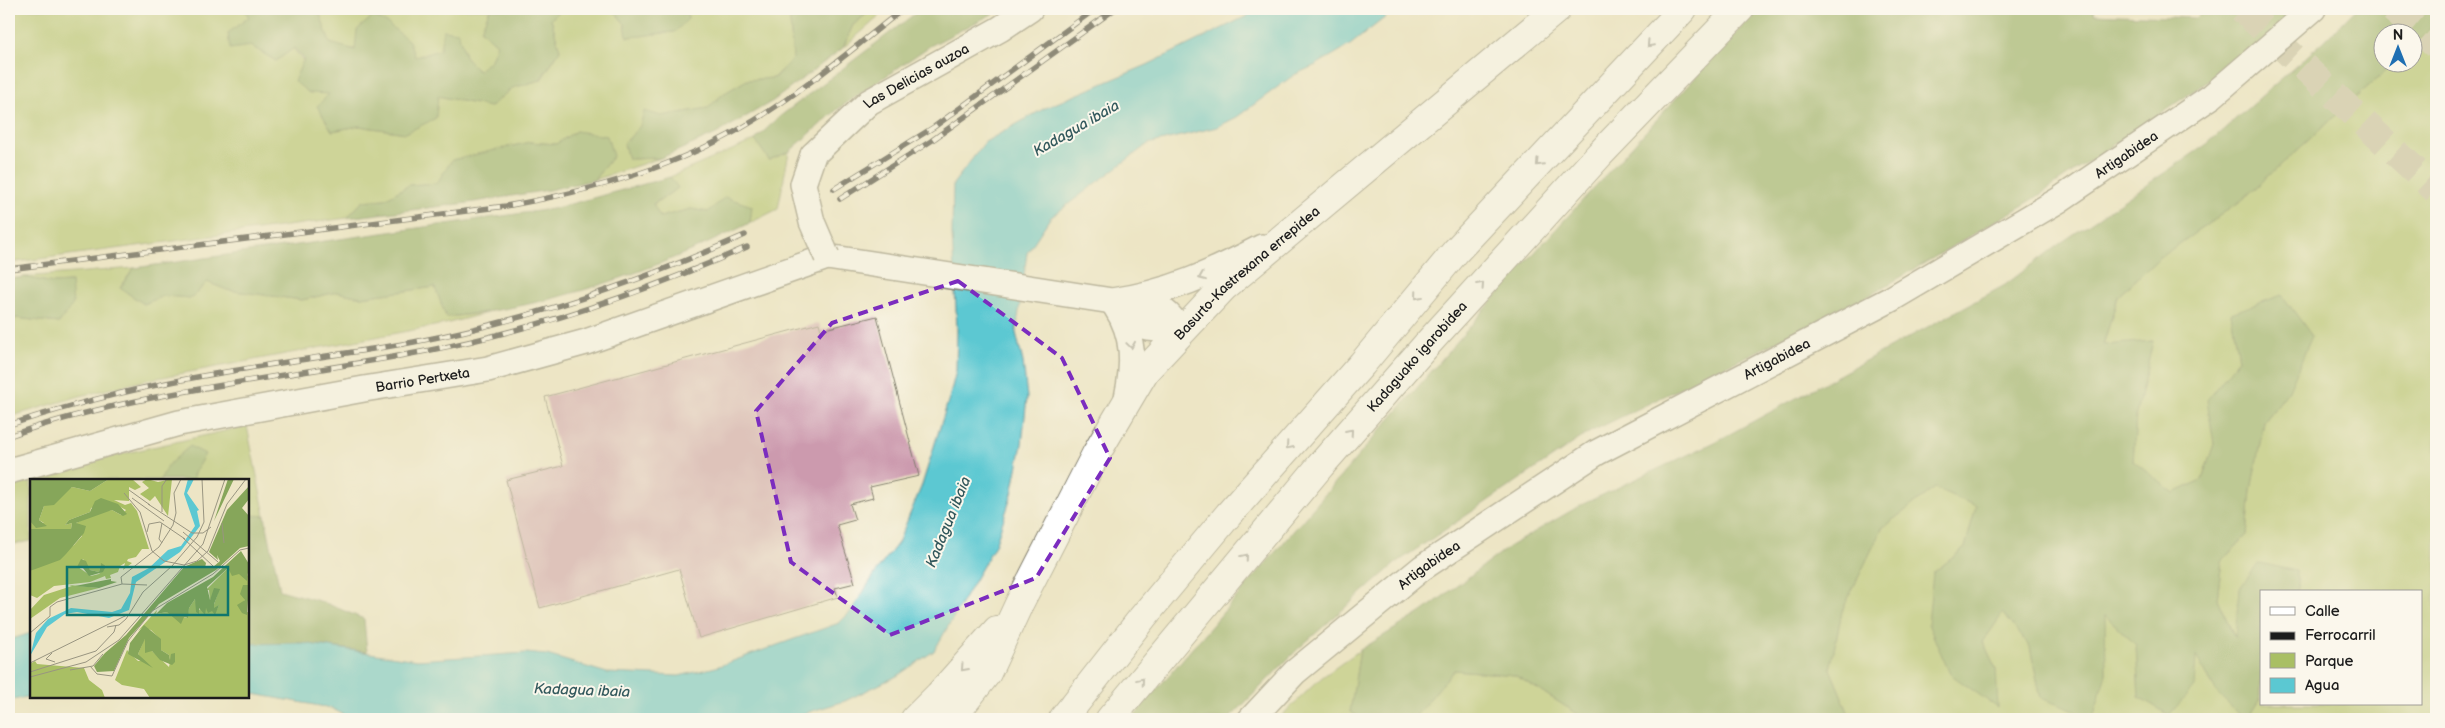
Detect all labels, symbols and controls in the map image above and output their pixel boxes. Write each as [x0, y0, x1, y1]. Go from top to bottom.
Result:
north arrow [2372, 22, 2422, 72]
text: N [2393, 27, 2403, 44]
one-way arrow [1647, 39, 1656, 48]
street label: Las Delicias auzoa [860, 40, 972, 112]
water label: Kadagua ibaia [1030, 96, 1123, 161]
street label: Artigabidea [2091, 127, 2161, 182]
one-way arrow [1536, 157, 1545, 166]
street label: Basurto-Kastrexana errepidea [1171, 203, 1323, 344]
one-way arrow [1198, 271, 1207, 281]
one-way arrow [1475, 281, 1484, 290]
one-way arrow [1415, 291, 1424, 300]
street label: Kadaguako igarobidea [1364, 298, 1471, 416]
street label: Artigabidea [1741, 335, 1813, 383]
one-way arrow [1125, 341, 1136, 349]
street label: Barrio Pertxeta [374, 364, 471, 396]
one-way arrow [1344, 429, 1353, 438]
one-way arrow [1286, 440, 1295, 449]
water label: Kadagua ibaia [922, 474, 975, 570]
inset map [30, 479, 249, 698]
street label: Artigabidea [1395, 537, 1464, 593]
one-way arrow [1239, 553, 1248, 562]
legend [2260, 590, 2422, 706]
text: Calle [2305, 602, 2340, 621]
text: Ferrocarril [2305, 626, 2376, 645]
text: Parque [2305, 652, 2354, 671]
one-way arrow [961, 662, 970, 671]
text: Agua [2305, 676, 2339, 695]
one-way arrow [1135, 678, 1144, 687]
water label: Kadagua ibaia [533, 679, 630, 702]

